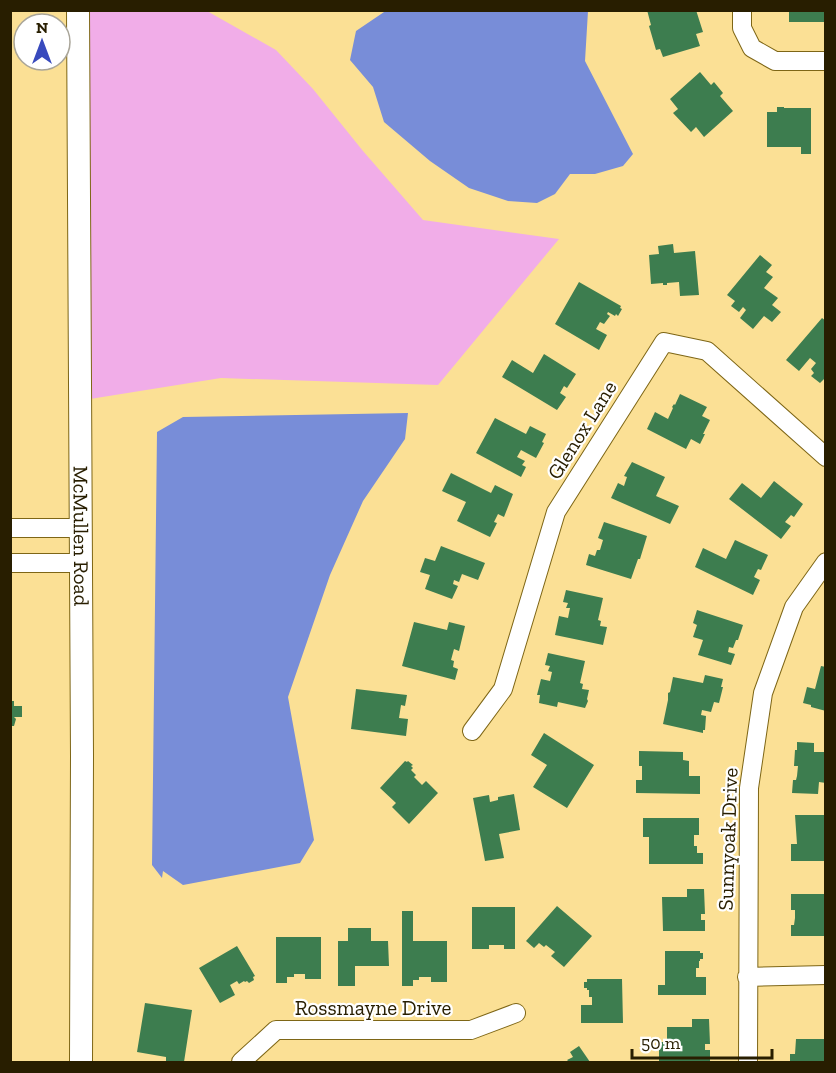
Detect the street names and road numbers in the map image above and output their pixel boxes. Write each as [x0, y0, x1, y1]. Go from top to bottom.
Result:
street label: Glenox Lane [541, 376, 622, 484]
street label: McMullen Road [68, 466, 94, 607]
street label: Sunnyoak Drive [713, 767, 742, 911]
street label: Rossmayne Drive [295, 995, 451, 1020]

